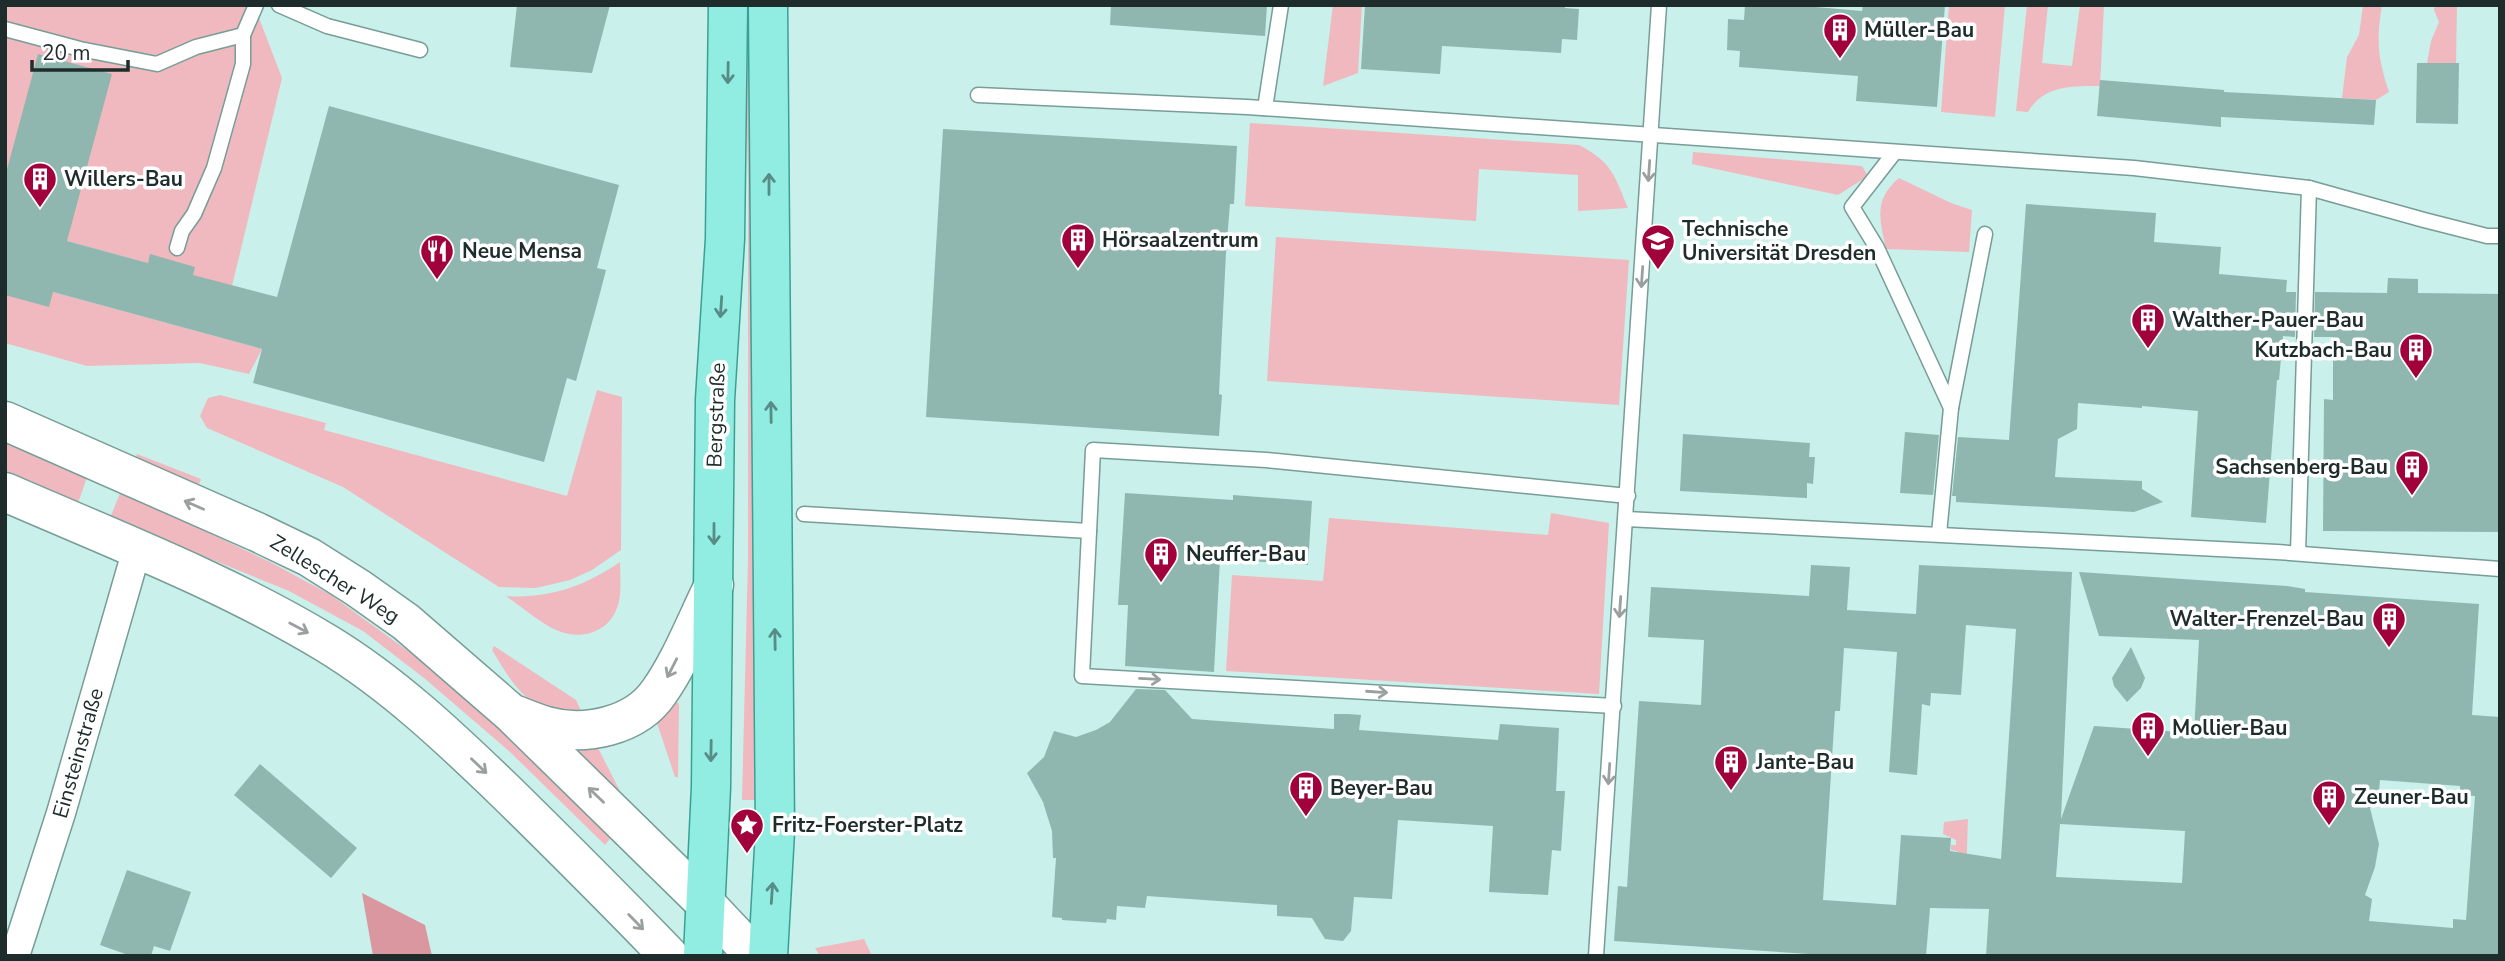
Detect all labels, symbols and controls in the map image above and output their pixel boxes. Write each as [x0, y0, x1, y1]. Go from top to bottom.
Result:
building icon: Müller-Bau [1821, 11, 1859, 60]
place label: Müller-Bau [1864, 16, 1974, 44]
scale bar [32, 28, 128, 72]
text: 20 m [42, 39, 91, 67]
one-way arrow [721, 62, 735, 85]
building icon: Willers-Bau [21, 160, 59, 209]
one-way arrow [1642, 160, 1655, 182]
place label: Willers-Bau [64, 165, 183, 193]
one-way arrow [763, 173, 776, 196]
place label: Technische Universität Dresden [1682, 215, 1876, 267]
building icon: Hörsaalzentrum [1059, 221, 1097, 270]
school or university icon: Technische Universität Dresden [1639, 222, 1677, 271]
place label: Hörsaalzentrum [1102, 226, 1259, 254]
restaurant icon: Neue Mensa [418, 232, 456, 281]
place label: Neue Mensa [462, 237, 582, 265]
one-way arrow [1635, 265, 1648, 288]
one-way arrow [714, 295, 727, 317]
building icon: Walther-Pauer-Bau [2129, 301, 2167, 350]
place label: Walther-Pauer-Bau [2172, 306, 2364, 334]
building icon: Kutzbach-Bau [2397, 331, 2435, 380]
place label: Kutzbach-Bau [2255, 336, 2392, 364]
street label: Bergstraße [700, 362, 732, 468]
one-way arrow [764, 400, 778, 423]
building icon: Sachsenberg-Bau [2393, 448, 2431, 497]
place label: Sachsenberg-Bau [2215, 453, 2388, 481]
one-way arrow [184, 498, 206, 511]
one-way arrow [707, 522, 721, 545]
street label: Zellescher Weg [265, 528, 405, 630]
building icon: Neuffer-Bau [1142, 535, 1180, 584]
place label: Neuffer-Bau [1186, 540, 1306, 568]
one-way arrow [1614, 595, 1627, 618]
building icon: Walter-Frenzel-Bau [2370, 600, 2408, 649]
place label: Walter-Frenzel-Bau [2169, 605, 2364, 633]
one-way arrow [288, 622, 309, 635]
one-way arrow [768, 628, 782, 651]
one-way arrow [665, 657, 679, 678]
one-way arrow [1138, 673, 1161, 686]
street label: Einsteinstraße [46, 685, 110, 821]
one-way arrow [1365, 686, 1388, 699]
building icon: Mollier-Bau [2129, 709, 2167, 758]
place label: Mollier-Bau [2172, 714, 2287, 742]
one-way arrow [704, 740, 718, 763]
building icon: Jante-Bau [1712, 743, 1750, 792]
place label: Jante-Bau [1755, 748, 1854, 776]
one-way arrow [470, 757, 487, 774]
one-way arrow [1603, 762, 1616, 785]
building icon: Beyer-Bau [1287, 769, 1325, 818]
place label: Beyer-Bau [1330, 774, 1433, 802]
building icon: Zeuner-Bau [2310, 778, 2348, 827]
place label: Zeuner-Bau [2354, 783, 2469, 811]
one-way arrow [588, 787, 605, 804]
place icon: Fritz-Foerster-Platz [728, 806, 766, 855]
place label: Fritz-Foerster-Platz [772, 811, 963, 839]
one-way arrow [765, 882, 778, 905]
one-way arrow [628, 913, 645, 930]

